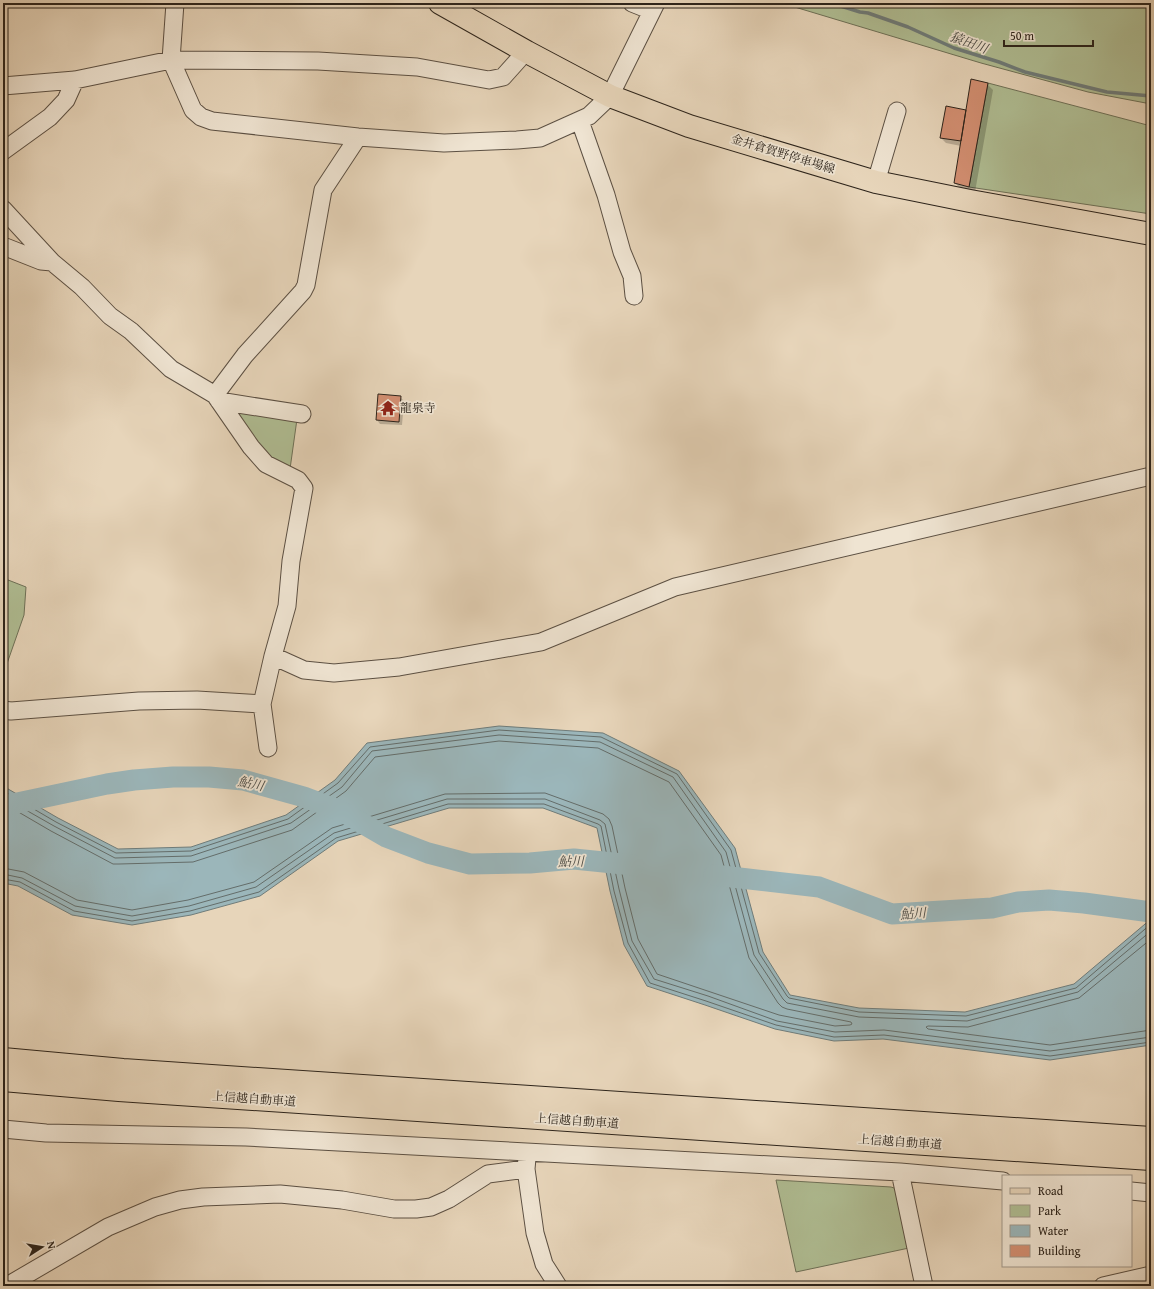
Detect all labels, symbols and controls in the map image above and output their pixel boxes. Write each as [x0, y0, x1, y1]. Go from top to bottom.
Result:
scale bar [1004, 22, 1093, 48]
water label: 猿田川 [947, 27, 992, 59]
text: 50 m [1010, 27, 1034, 44]
street label: 金井倉賀野停車場線 [729, 130, 837, 177]
temple icon: 龍泉寺 [379, 399, 397, 417]
place label: 龍泉寺 [400, 399, 436, 416]
water label: 鮎川 [236, 771, 268, 796]
water label: 鮎川 [558, 852, 586, 871]
water label: 鮎川 [899, 903, 929, 924]
street label: 上信越自動車道 [212, 1087, 297, 1110]
street label: 上信越自動車道 [535, 1109, 620, 1132]
street label: 上信越自動車道 [858, 1130, 943, 1153]
legend [1002, 1175, 1132, 1267]
text: Road [1038, 1182, 1064, 1199]
text: Park [1038, 1202, 1062, 1219]
text: Water [1038, 1222, 1068, 1239]
north arrow [22, 1227, 62, 1267]
text: N [43, 1240, 61, 1251]
text: Building [1038, 1242, 1081, 1259]

